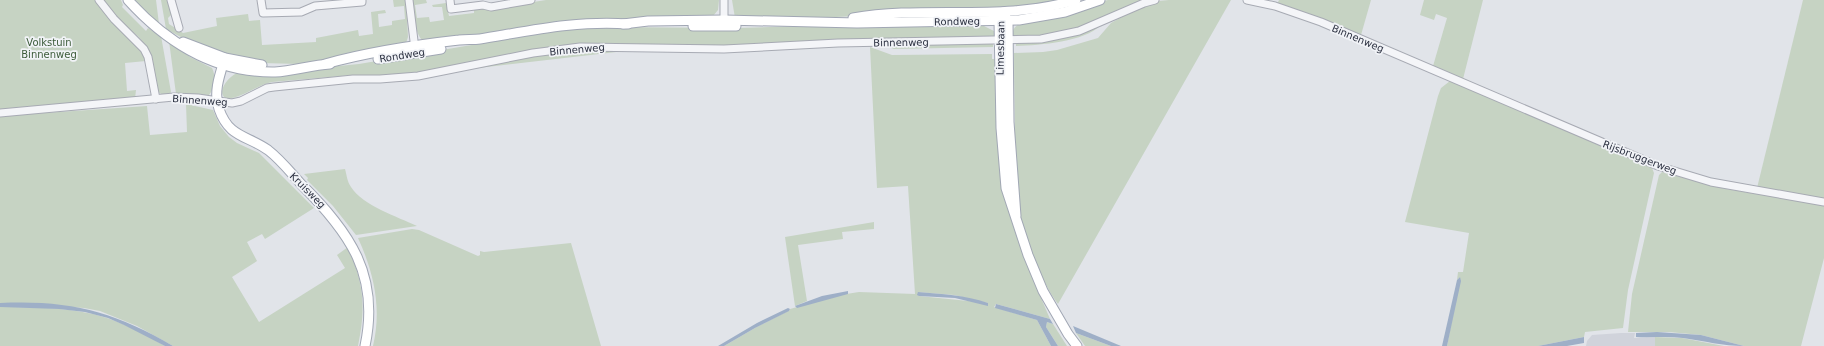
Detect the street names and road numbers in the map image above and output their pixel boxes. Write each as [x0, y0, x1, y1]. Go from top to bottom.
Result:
street label: Rondweg [934, 16, 980, 27]
street label: Limesbaan [995, 21, 1006, 75]
street label: Binnenweg [1330, 23, 1385, 54]
street label: Binnenweg [873, 37, 929, 48]
street label: Binnenweg [549, 42, 605, 57]
street label: Rondweg [379, 46, 426, 65]
street label: Binnenweg [172, 93, 228, 108]
street label: Rijsbruggerweg [1601, 138, 1678, 177]
street label: Kruisweg [288, 170, 328, 210]

